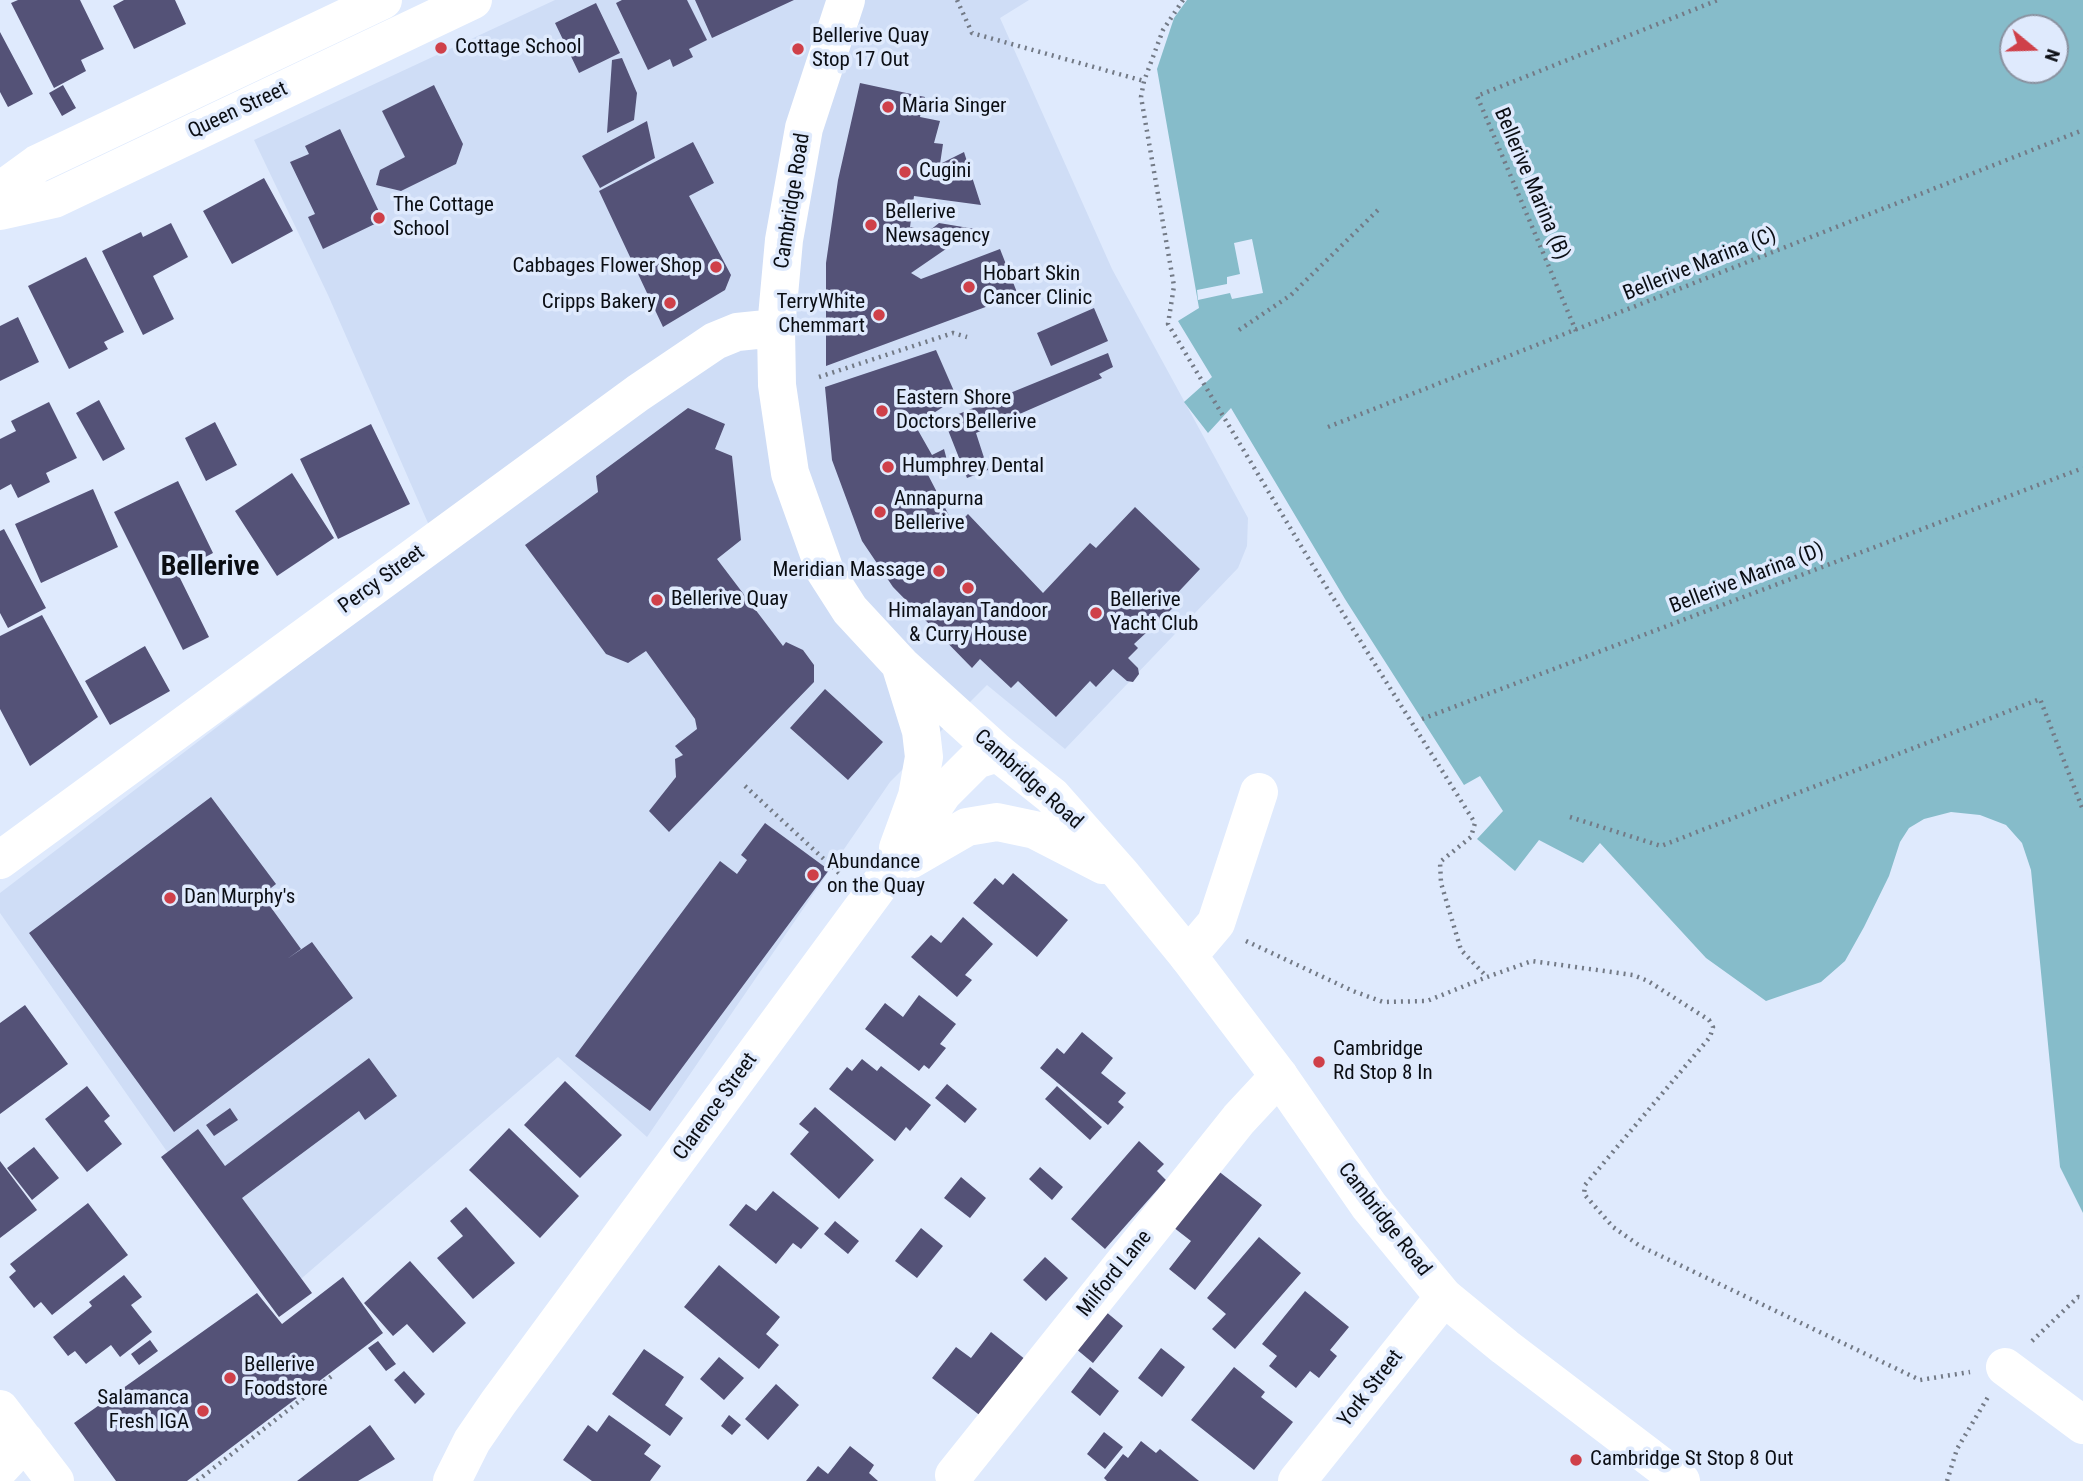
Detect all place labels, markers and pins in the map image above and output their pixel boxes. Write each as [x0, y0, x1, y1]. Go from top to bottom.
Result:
place label: Bellerive Quay Stop 17 Out [812, 24, 929, 74]
place label: Cottage School [455, 35, 582, 61]
marker: Cottage School [433, 40, 449, 56]
marker: Bellerive Quay Stop 17 Out [790, 41, 806, 57]
place label: Maria Singer [902, 94, 1006, 120]
marker: Maria Singer [880, 99, 896, 115]
place label: Cugini [919, 159, 971, 185]
marker: Cugini [897, 164, 913, 180]
place label: The Cottage School [393, 193, 494, 243]
place label: Bellerive Newsagency [885, 200, 990, 250]
marker: The Cottage School [371, 210, 387, 226]
marker: Bellerive Newsagency [863, 217, 879, 233]
place label: Cabbages Flower Shop [513, 254, 702, 280]
marker: Cabbages Flower Shop [708, 259, 724, 275]
place label: Hobart Skin Cancer Clinic [983, 262, 1092, 312]
marker: Hobart Skin Cancer Clinic [961, 279, 977, 295]
place label: Cripps Bakery [542, 290, 656, 316]
place label: TerryWhite Chemmart [776, 290, 865, 340]
marker: Cripps Bakery [662, 295, 678, 311]
marker: TerryWhite Chemmart [871, 307, 887, 323]
place label: Eastern Shore Doctors Bellerive [896, 386, 1036, 436]
marker: Eastern Shore Doctors Bellerive [874, 403, 890, 419]
place label: Humphrey Dental [902, 454, 1044, 480]
marker: Humphrey Dental [880, 459, 896, 475]
place label: Annapurna Bellerive [894, 487, 984, 537]
marker: Annapurna Bellerive [872, 504, 888, 520]
place label: Meridian Massage [772, 558, 925, 584]
marker: Meridian Massage [931, 563, 947, 579]
marker: Himalayan Tandoor & Curry House [960, 580, 976, 596]
place label: Bellerive Quay [671, 587, 788, 613]
place label: Bellerive Yacht Club [1110, 588, 1198, 638]
marker: Bellerive Quay [649, 592, 665, 608]
place label: Himalayan Tandoor & Curry House [888, 599, 1048, 649]
marker: Bellerive Yacht Club [1088, 605, 1104, 621]
place label: Abundance on the Quay [827, 850, 925, 900]
marker: Abundance on the Quay [805, 867, 821, 883]
place label: Dan Murphy's [184, 885, 295, 911]
marker: Dan Murphy's [162, 890, 178, 906]
place label: Cambridge Rd Stop 8 In [1333, 1037, 1433, 1087]
marker: Cambridge Rd Stop 8 In [1311, 1054, 1327, 1070]
place label: Bellerive Foodstore [244, 1353, 328, 1403]
marker: Bellerive Foodstore [222, 1370, 238, 1386]
place label: Salamanca Fresh IGA [97, 1386, 189, 1436]
marker: Salamanca Fresh IGA [195, 1403, 211, 1419]
place label: Cambridge St Stop 8 Out [1590, 1447, 1793, 1473]
marker: Cambridge St Stop 8 Out [1568, 1452, 1584, 1468]

